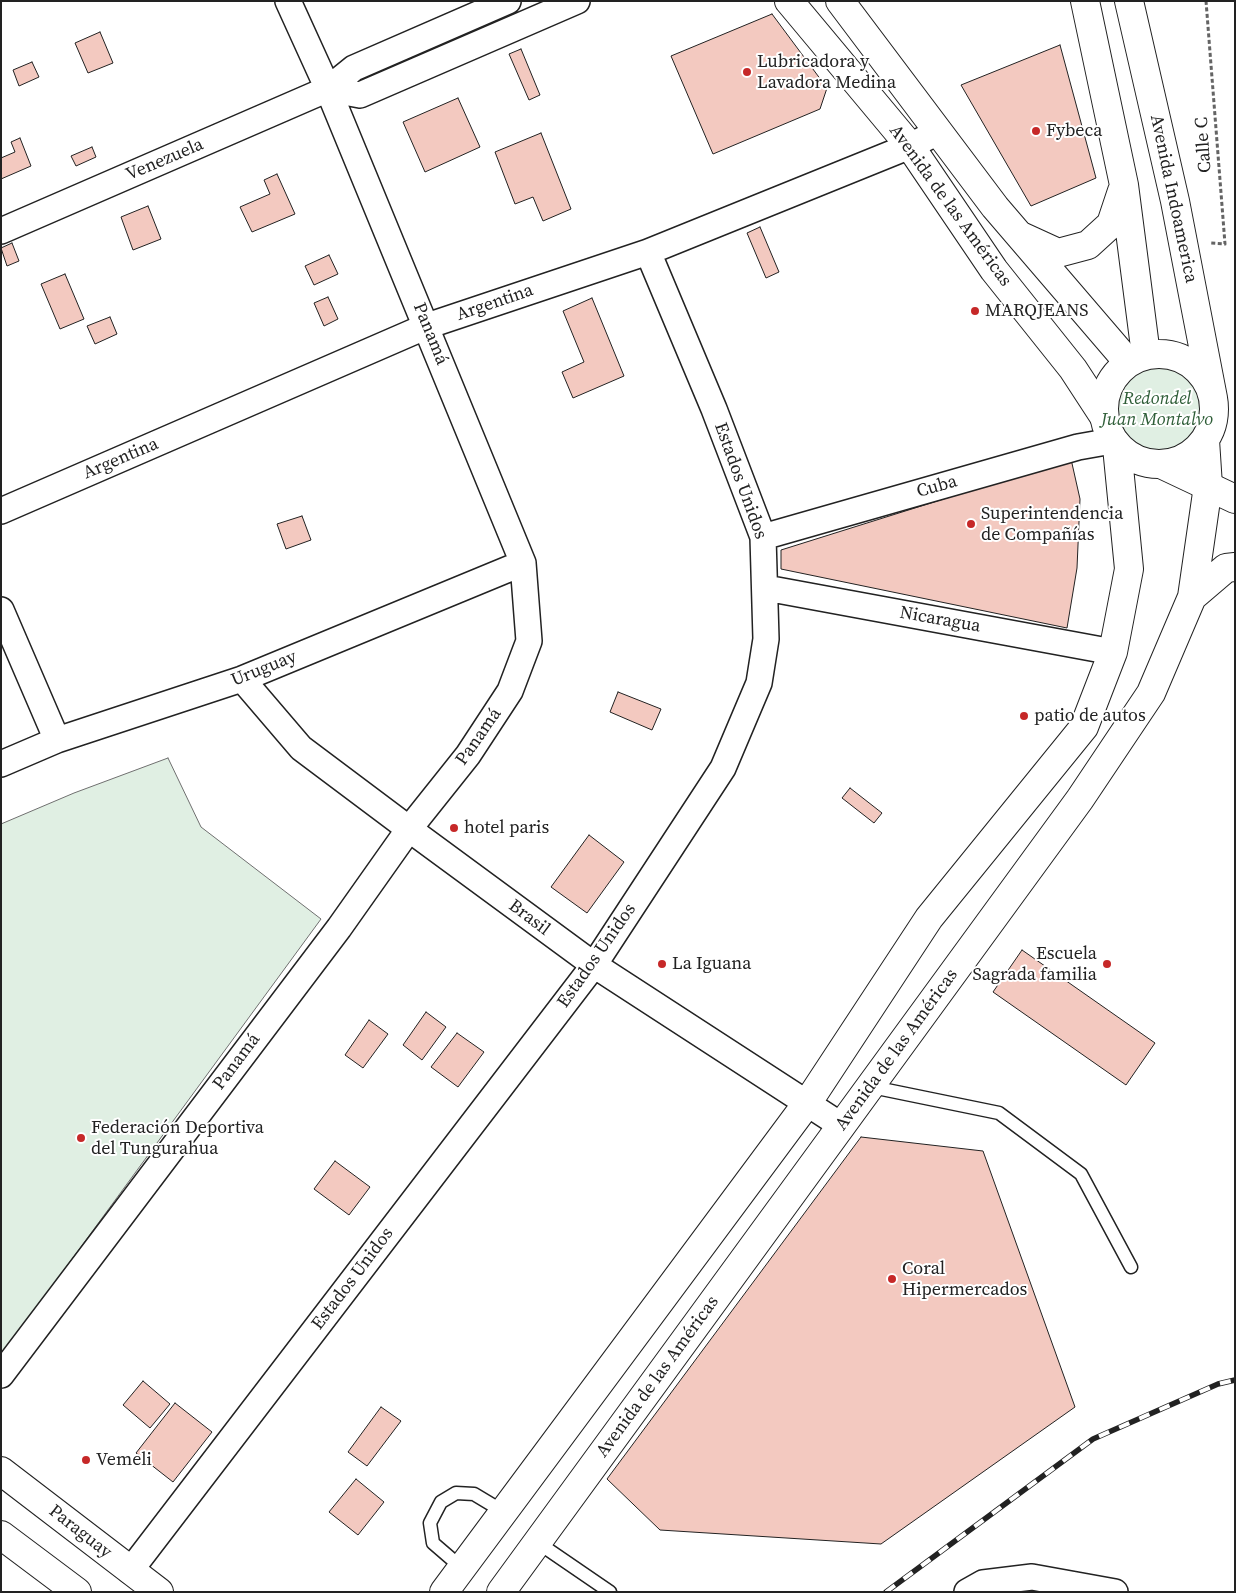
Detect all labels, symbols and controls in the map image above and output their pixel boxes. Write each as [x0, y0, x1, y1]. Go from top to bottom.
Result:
place label: Lubricadora y Lavadora Medina [757, 51, 896, 94]
marker: Lubricadora y Lavadora Medina [741, 66, 753, 78]
street label: Avenida Indoamerica [1145, 113, 1201, 285]
street label: Calle C [1191, 116, 1217, 174]
place label: Fybeca [1046, 120, 1102, 142]
street label: Avenida de las Américas [884, 121, 1016, 291]
marker: Fybeca [1030, 125, 1042, 137]
street label: Venezuela [123, 134, 207, 186]
street label: Argentina [454, 280, 536, 326]
street label: Panamá [408, 300, 452, 368]
place label: MARQJEANS [985, 300, 1089, 322]
marker: MARQJEANS [969, 305, 981, 317]
park label: Redondel Juan Montalvo [1101, 388, 1213, 430]
street label: Estados Unidos [709, 420, 771, 542]
street label: Argentina [80, 433, 162, 485]
street label: Cuba [914, 471, 960, 503]
place label: Superintendencia de Compañías [981, 503, 1123, 546]
marker: Superintendencia de Compañías [965, 518, 977, 530]
street label: Nicaragua [898, 602, 982, 638]
street label: Uruguay [228, 646, 300, 692]
street label: Panamá [452, 704, 506, 770]
place label: patio de autos [1034, 705, 1146, 727]
marker: patio de autos [1018, 710, 1030, 722]
place label: hotel paris [464, 817, 549, 839]
marker: hotel paris [448, 822, 460, 834]
street label: Brasil [504, 895, 554, 941]
street label: Estados Unidos [553, 900, 641, 1012]
place label: Escuela Sagrada familia [973, 943, 1097, 986]
place label: La Iguana [672, 953, 751, 975]
marker: La Iguana [656, 958, 668, 970]
marker: Escuela Sagrada familia [1101, 958, 1113, 970]
street label: Avenida de las Américas [831, 965, 963, 1135]
street label: Panamá [209, 1030, 265, 1094]
place label: Federación Deportiva del Tungurahua [91, 1117, 264, 1160]
marker: Federación Deportiva del Tungurahua [75, 1132, 87, 1144]
street label: Estados Unidos [308, 1224, 398, 1334]
place label: Coral Hipermercados [902, 1258, 1027, 1300]
marker: Coral Hipermercados [886, 1273, 898, 1285]
street label: Avenida de las Américas [592, 1292, 724, 1462]
place label: Vemeli [96, 1449, 152, 1471]
marker: Vemeli [80, 1454, 92, 1466]
street label: Paraguay [44, 1501, 116, 1563]

